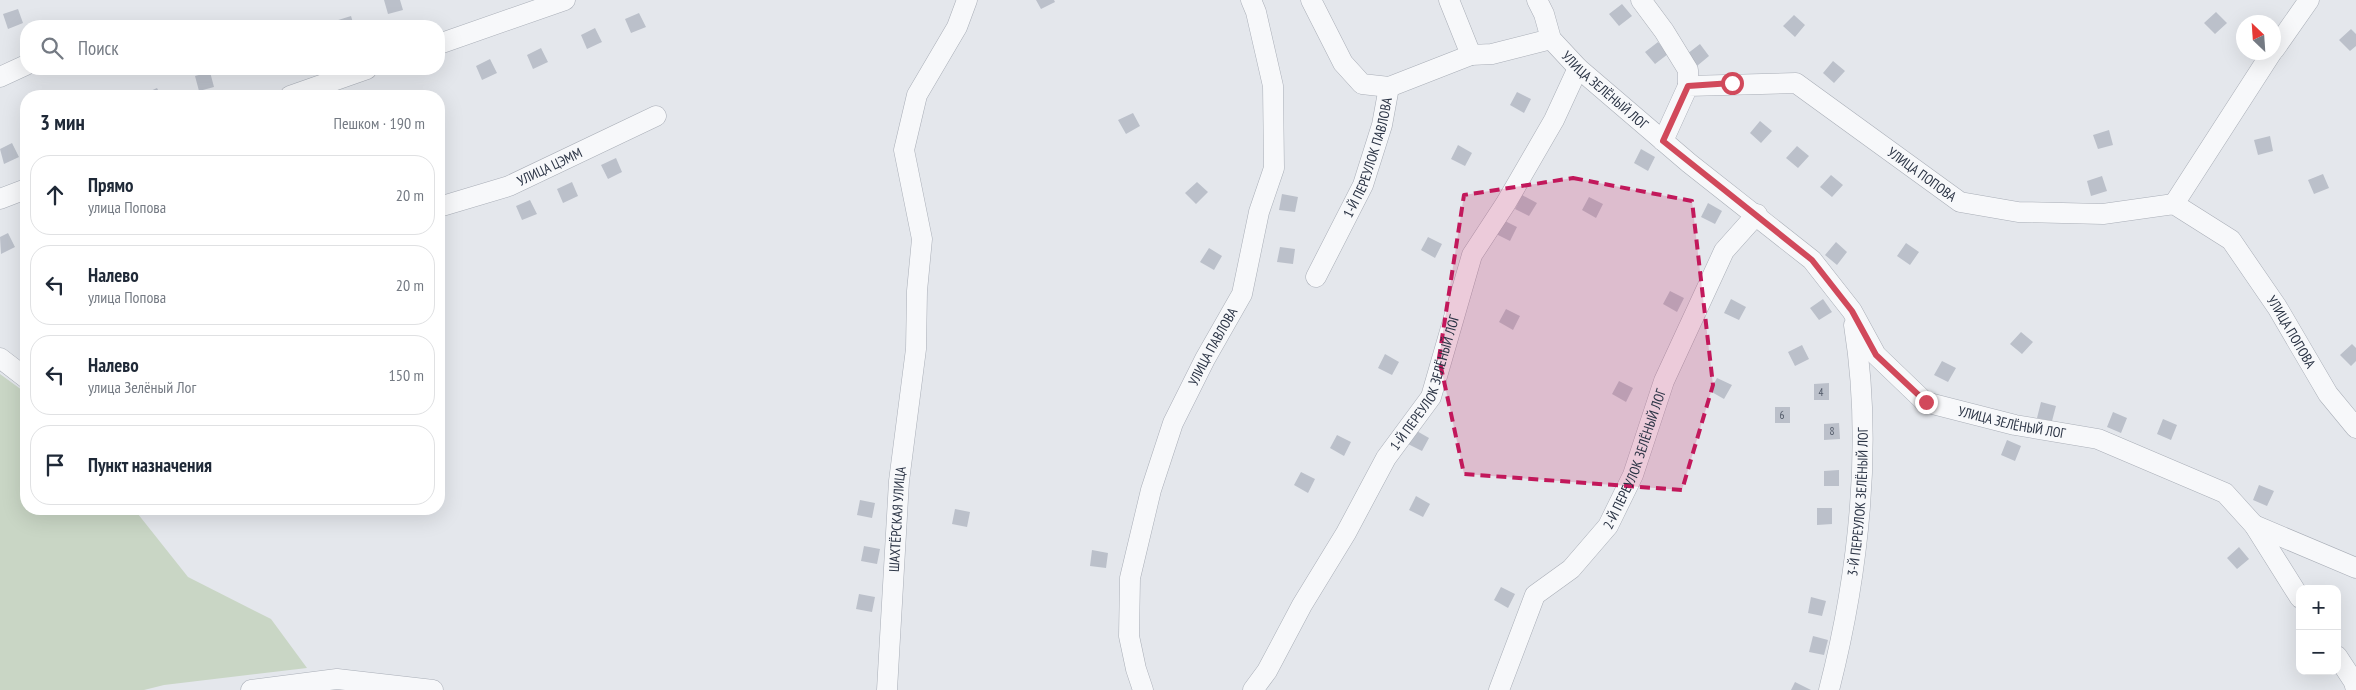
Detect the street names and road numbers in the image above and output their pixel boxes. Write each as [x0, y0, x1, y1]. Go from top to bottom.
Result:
street label: УЛИЦА ЗЕЛЁНЫЙ ЛОГ [1558, 47, 1653, 134]
street label: 1-Й ПЕРЕУЛОК ПАВЛОВА [1339, 96, 1396, 221]
street label: УЛИЦА ПОПОВА [1884, 143, 1960, 206]
street label: УЛИЦА ЦЭММ [514, 144, 585, 190]
street label: УЛИЦА ПОПОВА [2263, 292, 2320, 372]
street label: УЛИЦА ПАВЛОВА [1184, 304, 1242, 389]
street label: 1-Й ПЕРЕУЛОК ЗЕЛЁНЫЙ ЛОГ [1386, 312, 1464, 454]
street label: 2-Й ПЕРЕУЛОК ЗЕЛЁНЫЙ ЛОГ [1599, 386, 1670, 532]
street label: УЛИЦА ЗЕЛЁНЫЙ ЛОГ [1956, 402, 2068, 443]
street label: 3-Й ПЕРЕУЛОК ЗЕЛЁНЫЙ ЛОГ [1843, 426, 1872, 577]
street label: ШАХТЁРСКАЯ УЛИЦА [885, 465, 910, 573]

